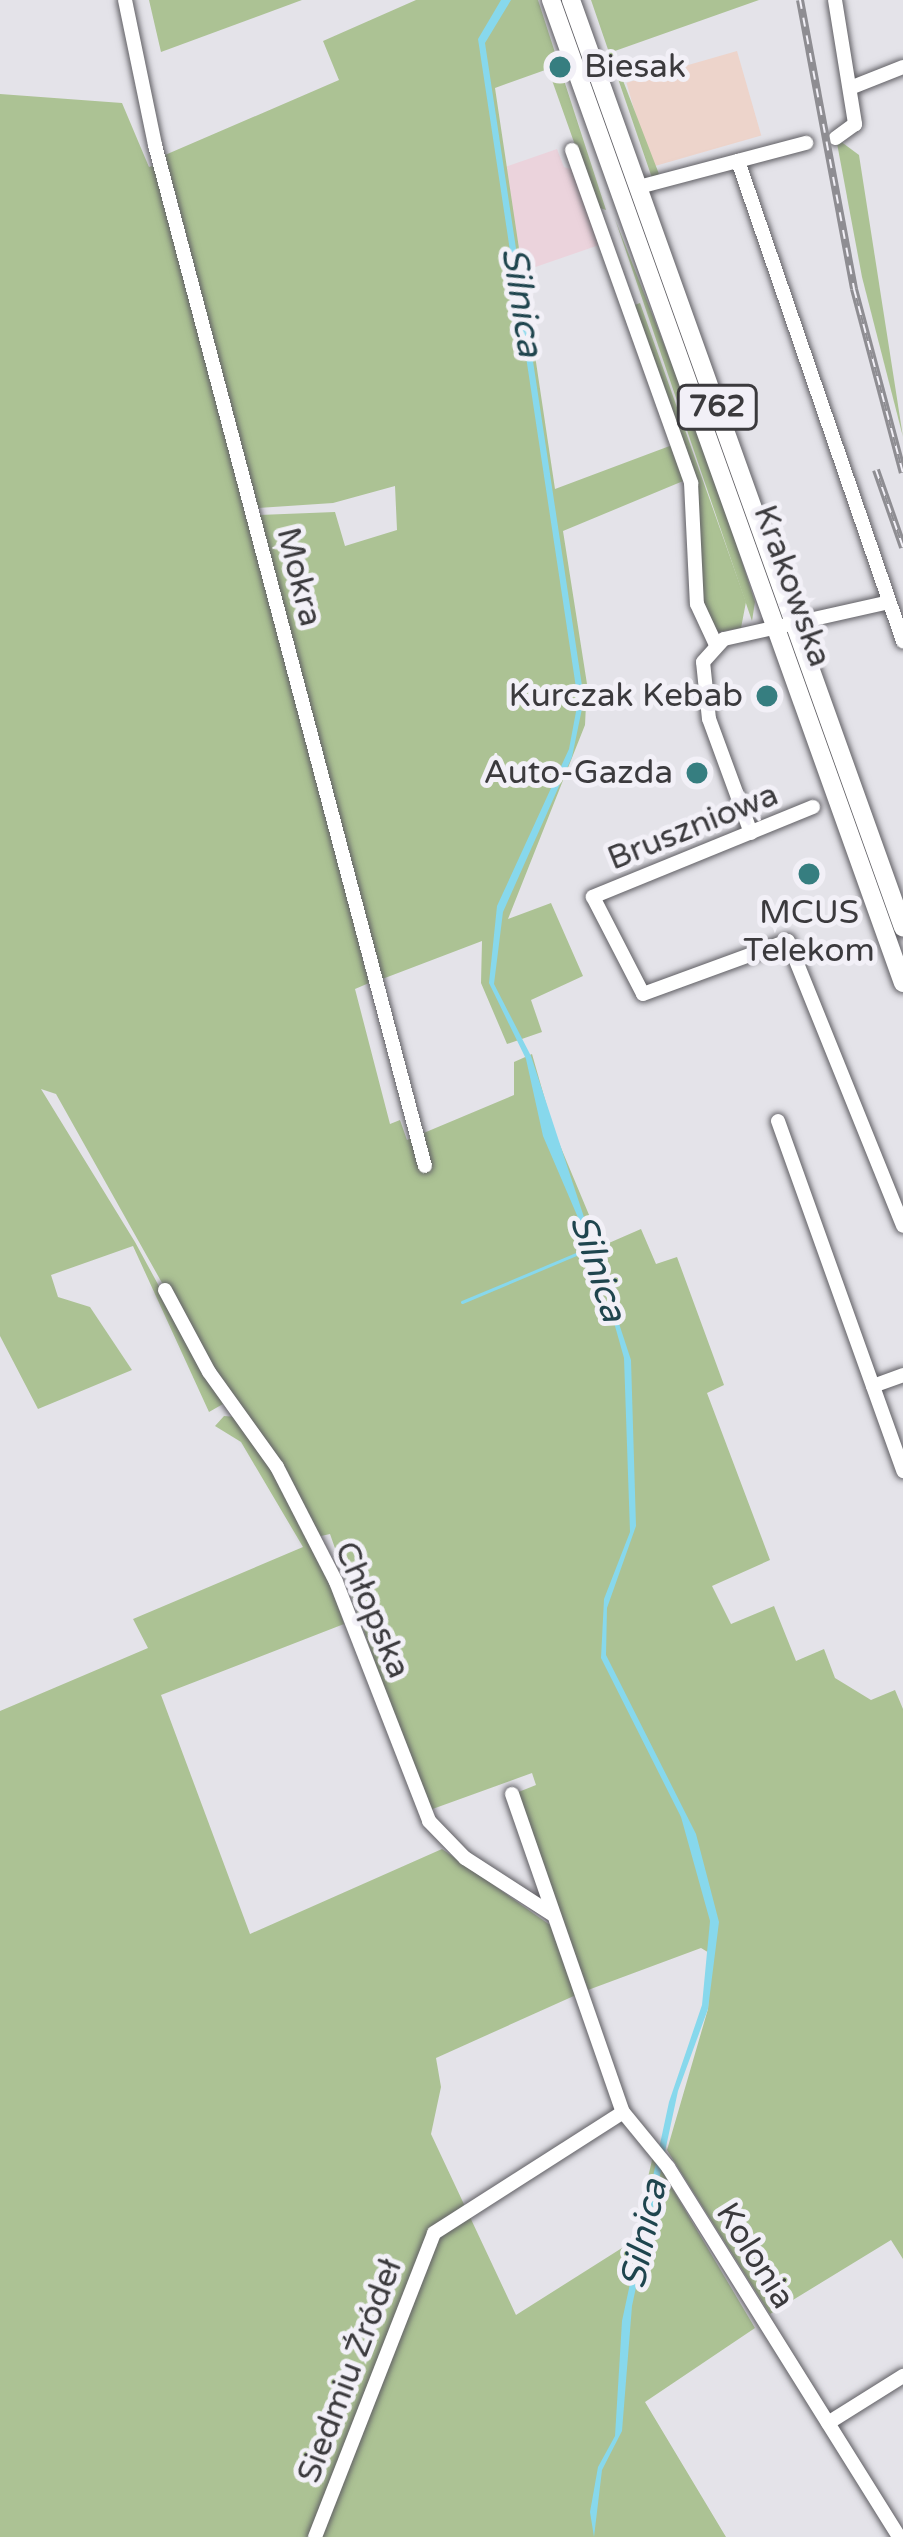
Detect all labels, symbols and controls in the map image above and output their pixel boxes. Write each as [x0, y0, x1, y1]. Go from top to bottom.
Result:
place label: Biesak [584, 47, 686, 87]
marker: Biesak [547, 54, 573, 80]
water label: Silnica [492, 244, 552, 360]
road number: 762 [675, 383, 759, 431]
street label: Krakowska [744, 500, 840, 672]
street label: Mokra [268, 523, 330, 631]
place label: Kurczak Kebab [509, 676, 743, 716]
marker: Kurczak Kebab [754, 683, 780, 709]
place label: Auto-Gazda [484, 753, 673, 793]
marker: Auto-Gazda [684, 760, 710, 786]
street label: Bruszniowa [602, 775, 784, 879]
marker: MCUS Telekom [796, 861, 822, 887]
place label: MCUS Telekom [743, 893, 875, 971]
water label: Silnica [560, 1209, 636, 1327]
street label: Chłopska [326, 1536, 418, 1684]
water label: Silnica [611, 2176, 677, 2292]
street label: Kolonia [707, 2196, 803, 2316]
street label: Siedmiu Źródeł [289, 2254, 411, 2488]

